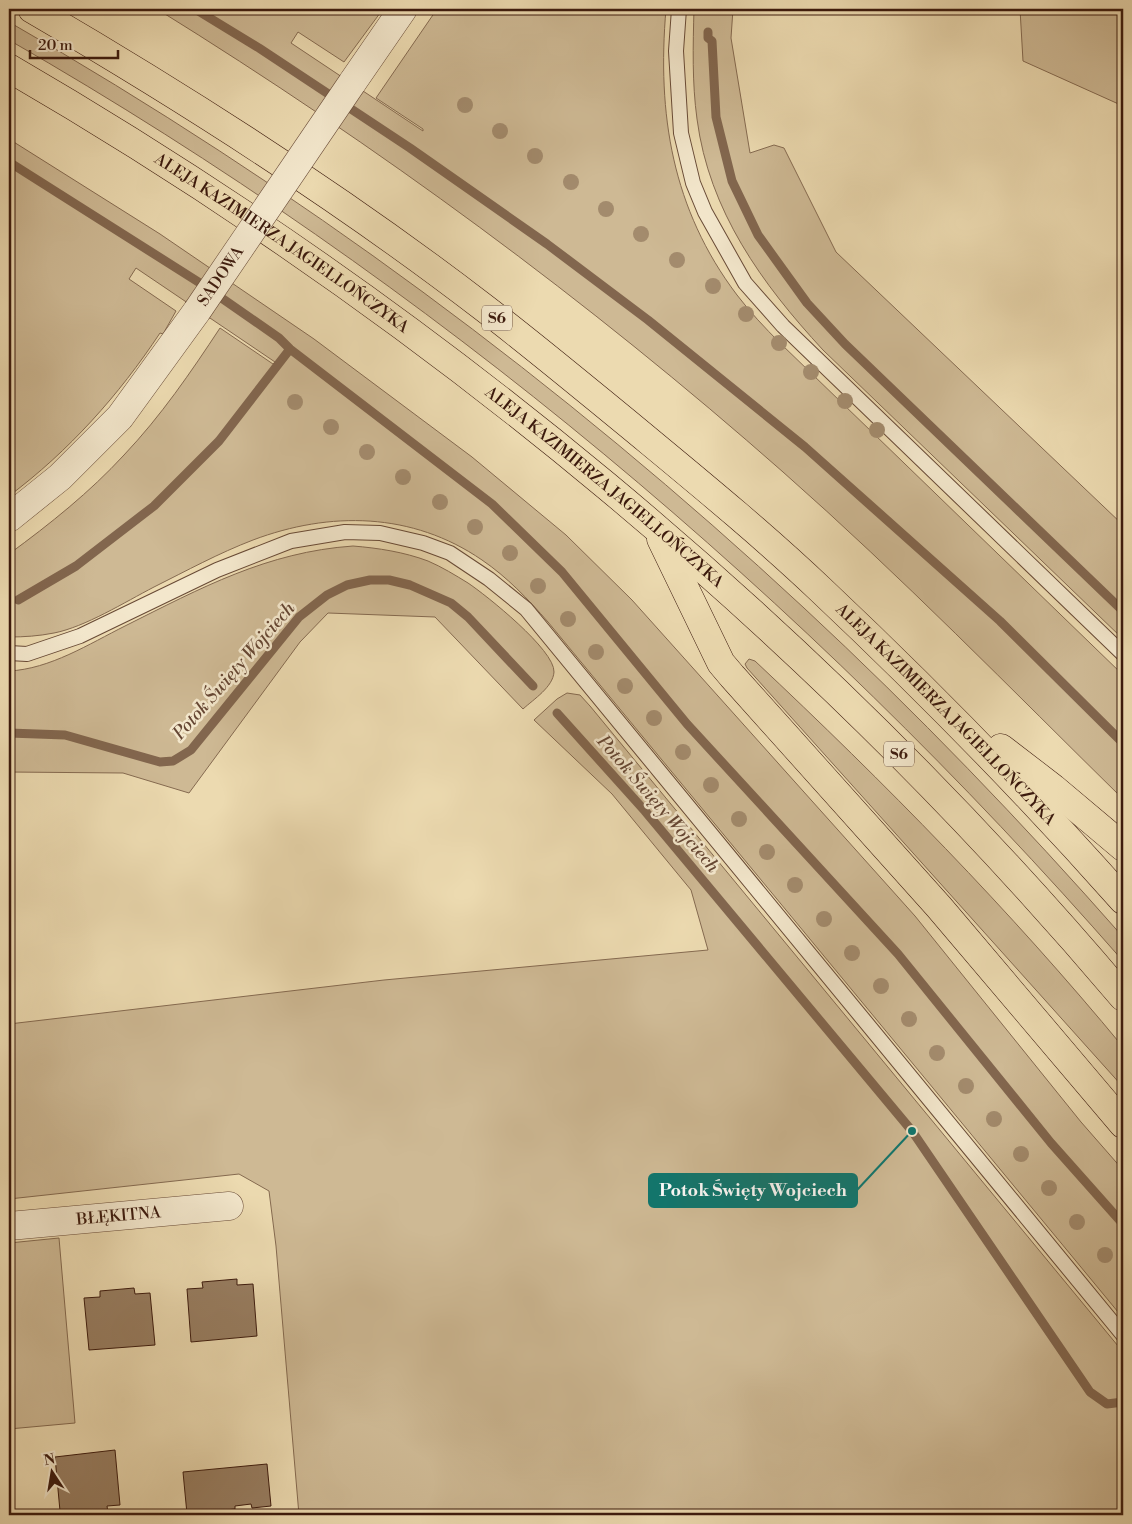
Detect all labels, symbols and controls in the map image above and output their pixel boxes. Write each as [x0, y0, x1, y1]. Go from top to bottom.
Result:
scale bar [30, 28, 118, 60]
text: 20 m [38, 36, 73, 55]
street label: ALEJA KAZIMIERZA JAGIELLOŃCZYKA [150, 148, 413, 338]
street label: SADOWA [193, 242, 249, 310]
road number: S6 [482, 306, 512, 330]
street label: ALEJA KAZIMIERZA JAGIELLOŃCZYKA [480, 382, 728, 593]
water label: Potok Święty Wojciech [167, 597, 301, 745]
street label: ALEJA KAZIMIERZA JAGIELLOŃCZYKA [831, 599, 1061, 830]
water label: Potok Święty Wojciech [591, 730, 725, 878]
road number: S6 [884, 742, 914, 766]
callout: Potok Święty Wojciech [649, 1174, 857, 1207]
text: Potok Święty Wojciech [659, 1179, 847, 1202]
street label: BŁĘKITNA [74, 1202, 163, 1230]
north arrow [28, 1446, 78, 1496]
text: N [42, 1450, 57, 1470]

